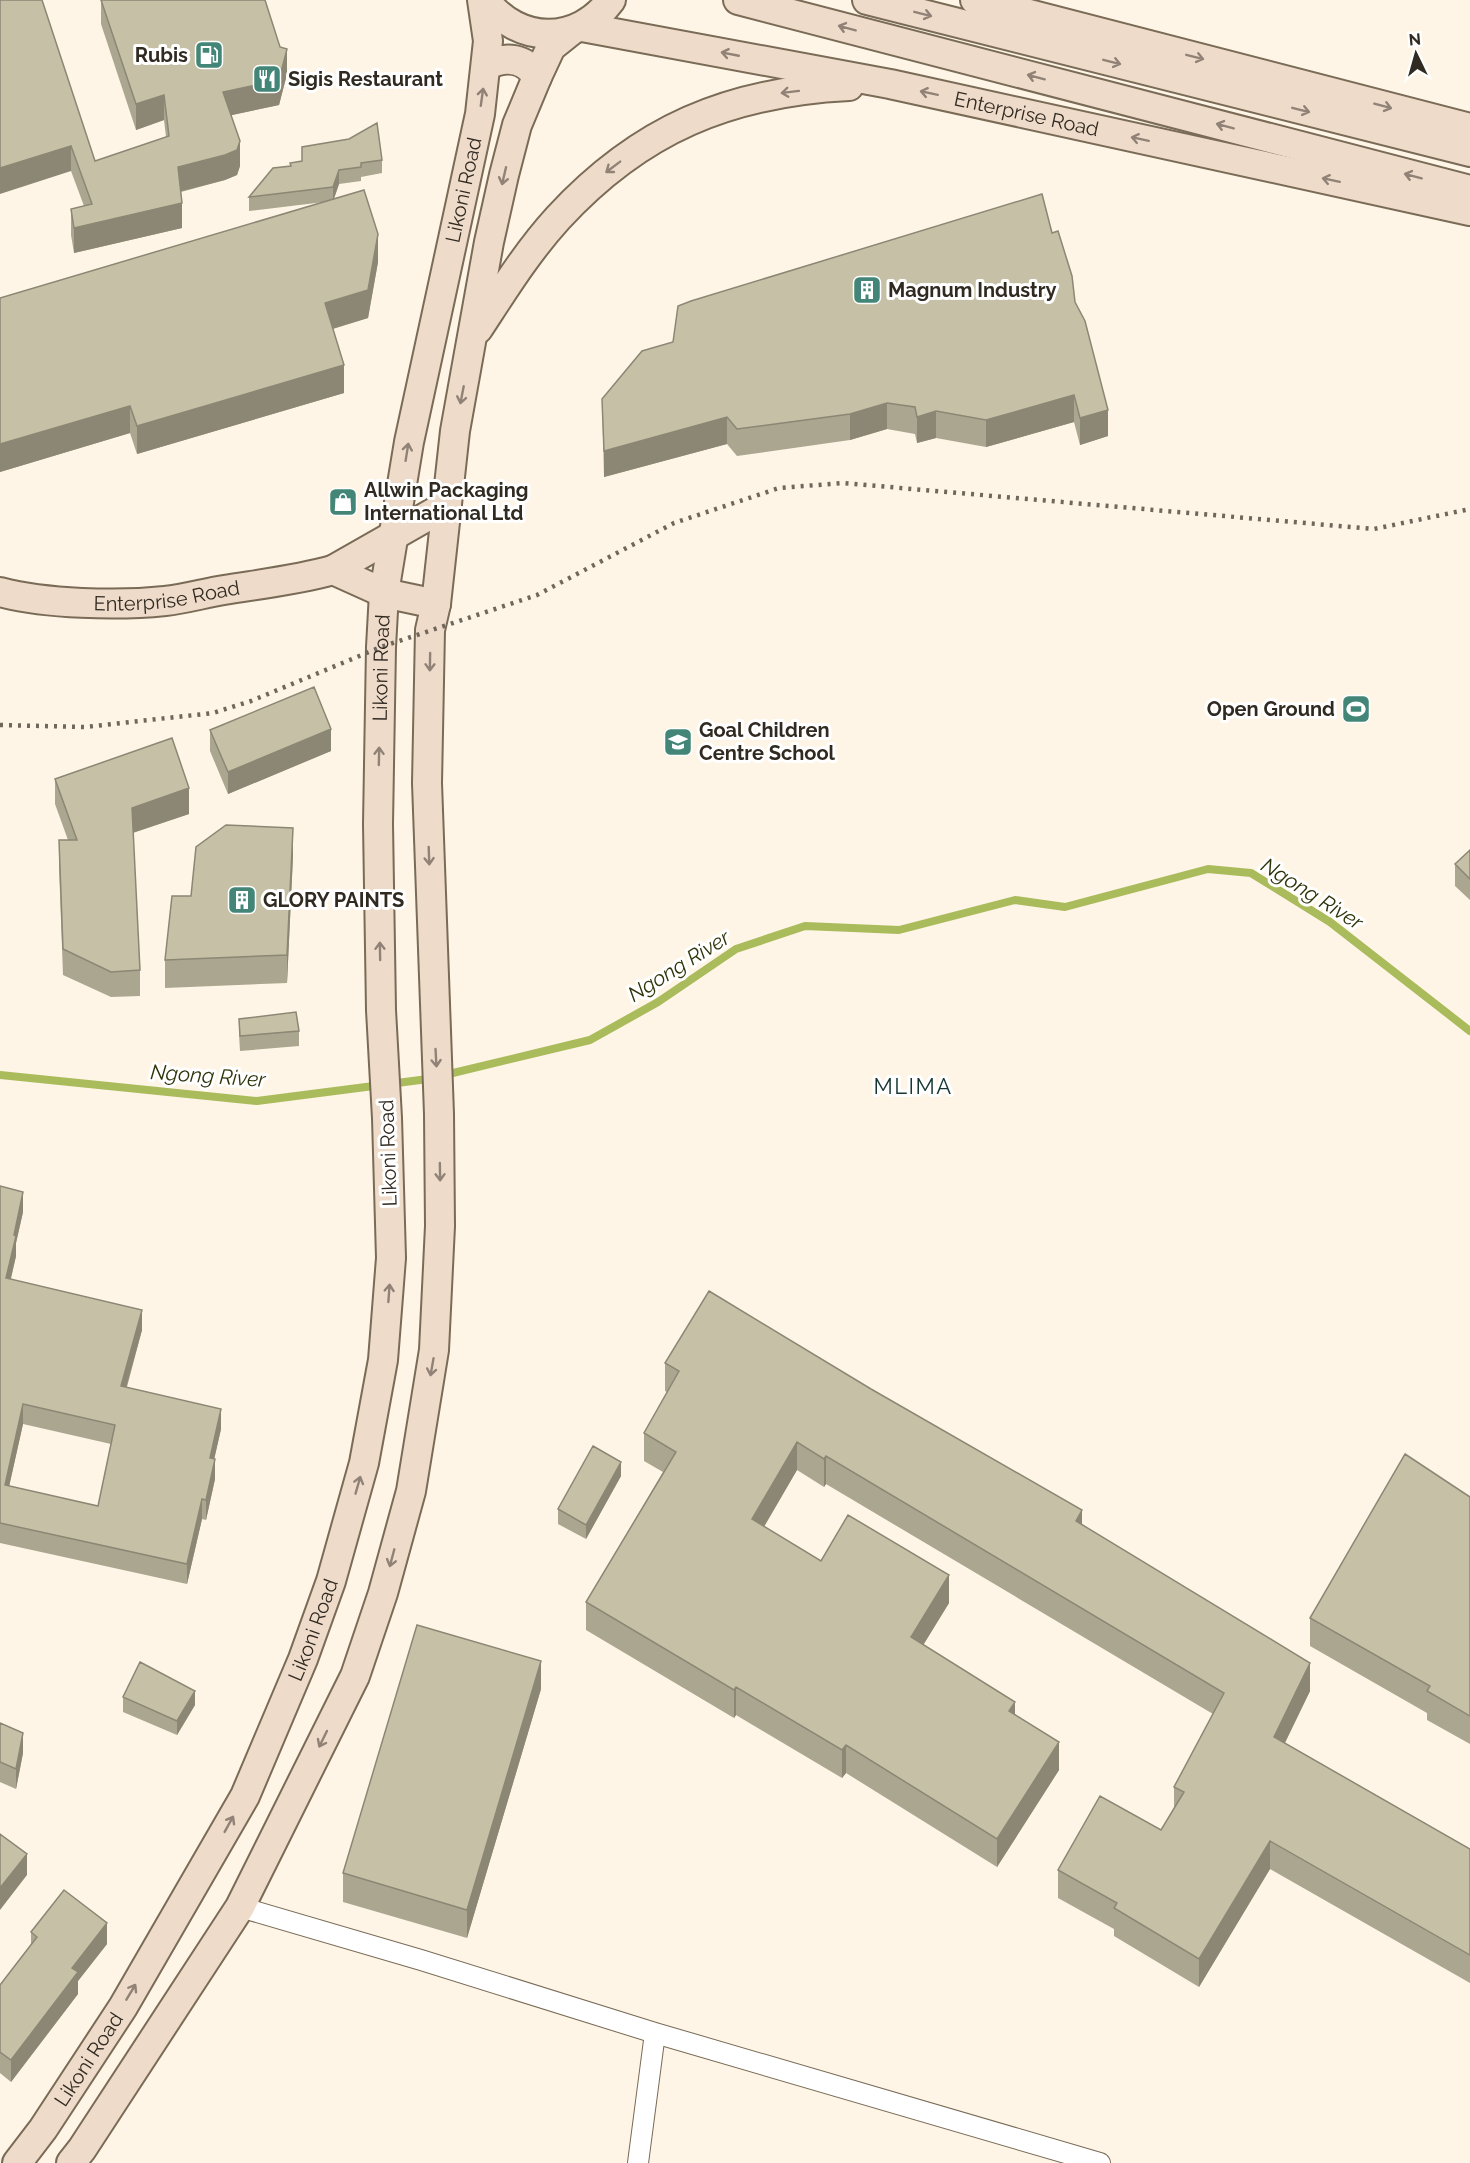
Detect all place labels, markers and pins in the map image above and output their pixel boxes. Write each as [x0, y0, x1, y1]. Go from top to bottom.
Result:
fuel station icon: Rubis [193, 39, 225, 71]
place label: Rubis [135, 43, 188, 67]
restaurant icon: Sigis Restaurant [251, 63, 283, 95]
place label: Sigis Restaurant [288, 67, 443, 91]
building icon: Magnum Industry [851, 274, 883, 306]
place label: Magnum Industry [888, 278, 1057, 302]
place label: Allwin Packaging International Ltd [364, 478, 528, 525]
shop icon: Allwin Packaging International Ltd [327, 486, 359, 518]
sports icon: Open Ground [1340, 693, 1372, 725]
place label: Open Ground [1207, 697, 1335, 721]
place label: Goal Children Centre School [699, 718, 836, 765]
school or university icon: Goal Children Centre School [662, 726, 694, 758]
building icon: GLORY PAINTS [226, 884, 258, 916]
place label: GLORY PAINTS [263, 888, 404, 912]

